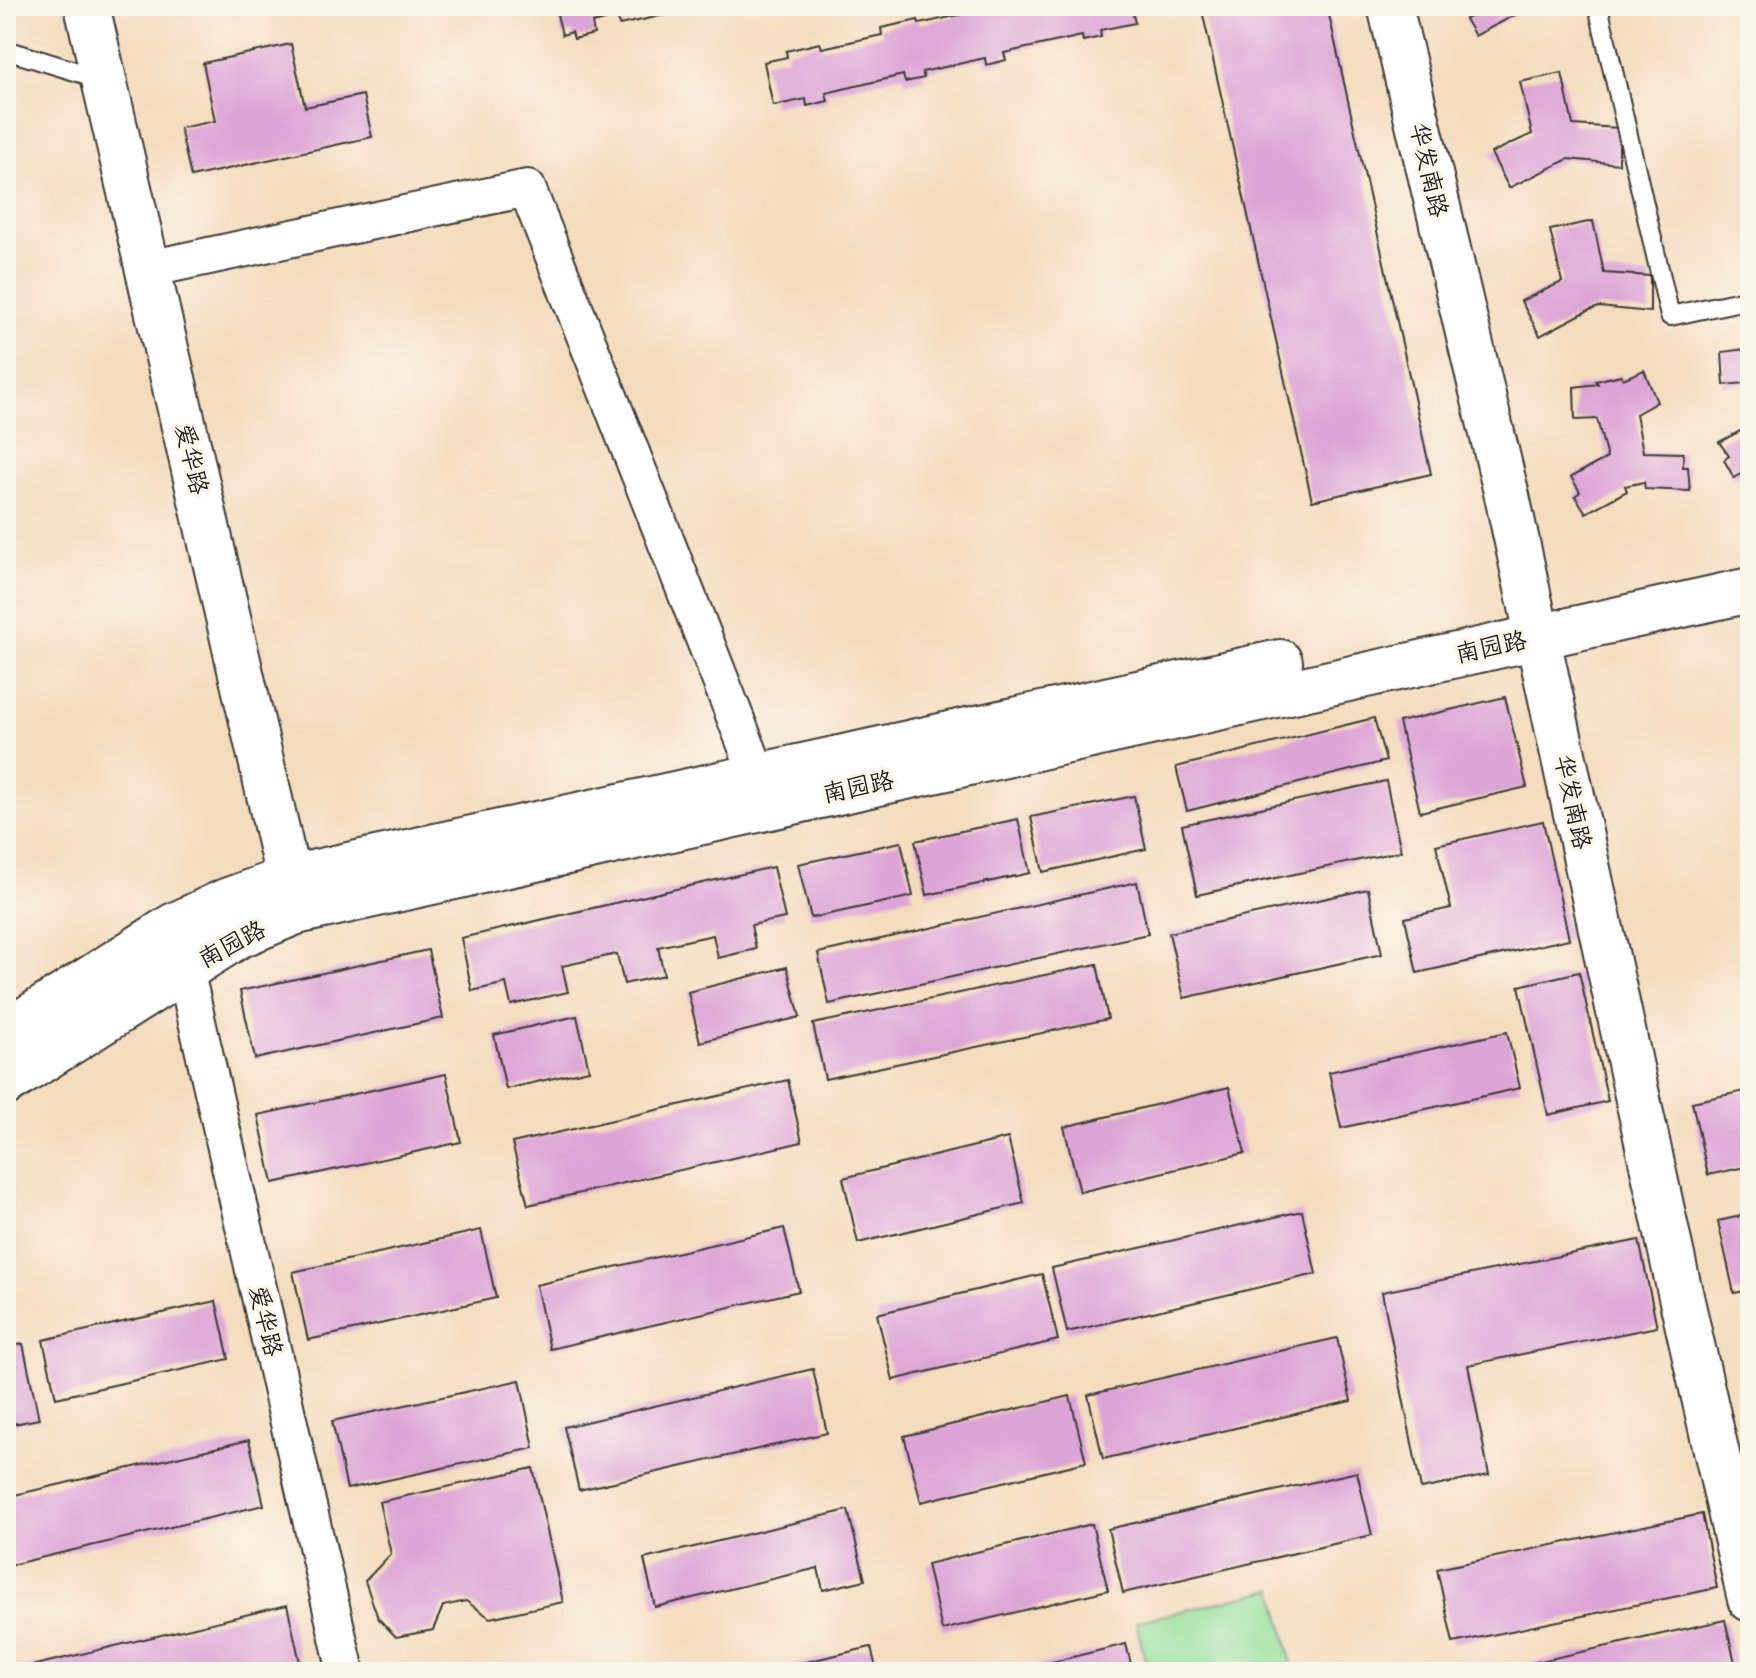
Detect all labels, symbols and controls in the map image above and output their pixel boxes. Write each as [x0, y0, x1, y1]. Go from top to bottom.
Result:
street label: 华发南路 [1405, 120, 1453, 220]
street label: 爱华路 [170, 421, 214, 497]
street label: 南园路 [1453, 626, 1529, 668]
street label: 华发南路 [1549, 752, 1597, 852]
street label: 南园路 [820, 766, 896, 808]
street label: 南园路 [194, 915, 270, 973]
street label: 爱华路 [244, 1283, 288, 1359]

